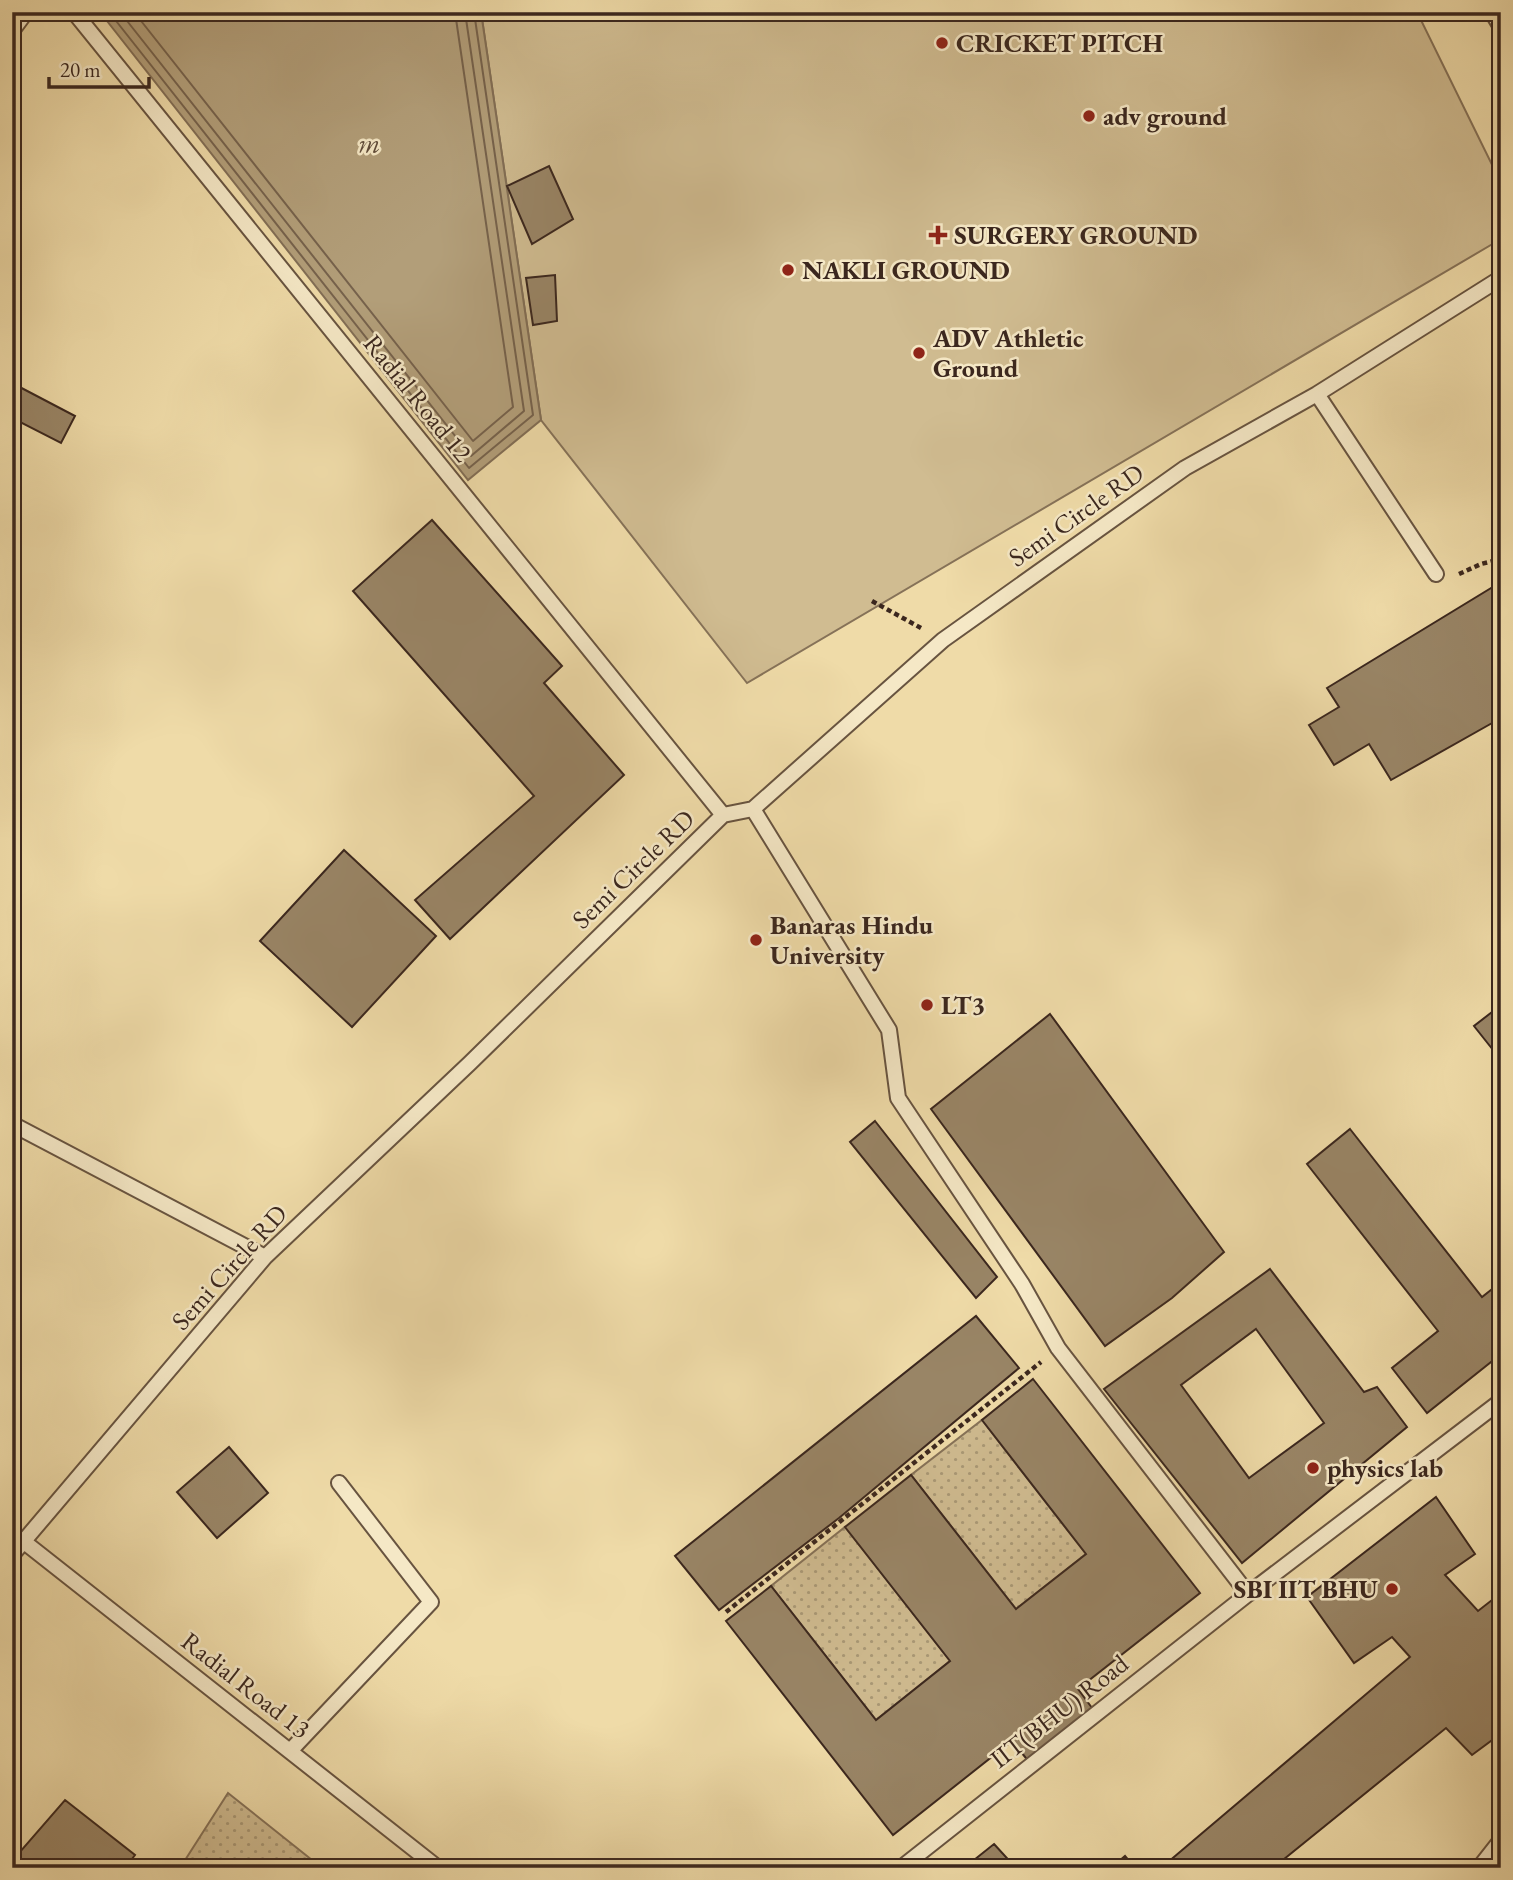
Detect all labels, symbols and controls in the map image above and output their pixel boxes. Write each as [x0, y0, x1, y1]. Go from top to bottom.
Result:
place label: CRICKET PITCH [956, 26, 1163, 60]
marker: CRICKET PITCH [934, 35, 950, 51]
scale bar [49, 46, 149, 90]
text: 20 m [60, 56, 101, 83]
place label: adv ground [1103, 99, 1228, 133]
marker: adv ground [1081, 108, 1097, 124]
water label: m [358, 125, 380, 161]
place label: SURGERY GROUND [954, 218, 1198, 252]
marker: SURGERY GROUND [928, 225, 948, 245]
place label: NAKLI GROUND [802, 253, 1010, 287]
marker: NAKLI GROUND [780, 262, 796, 278]
place label: ADV Athletic Ground [932, 321, 1084, 385]
street label: Radial Road 12 [356, 327, 480, 469]
marker: ADV Athletic Ground [911, 345, 927, 361]
street label: Semi Circle RD [1002, 456, 1150, 574]
street label: Semi Circle RD [564, 802, 702, 936]
place label: Banaras Hindu University [770, 908, 934, 972]
marker: Banaras Hindu University [748, 932, 764, 948]
place label: LT3 [941, 988, 985, 1022]
marker: LT3 [919, 997, 935, 1013]
street label: Semi Circle RD [164, 1197, 294, 1337]
place label: physics lab [1327, 1451, 1443, 1485]
marker: physics lab [1305, 1460, 1321, 1476]
place label: SBI IIT BHU [1234, 1572, 1379, 1606]
marker: SBI IIT BHU [1384, 1581, 1400, 1597]
street label: Radial Road 13 [175, 1624, 317, 1746]
street label: IIT(BHU) Road [983, 1646, 1136, 1776]

